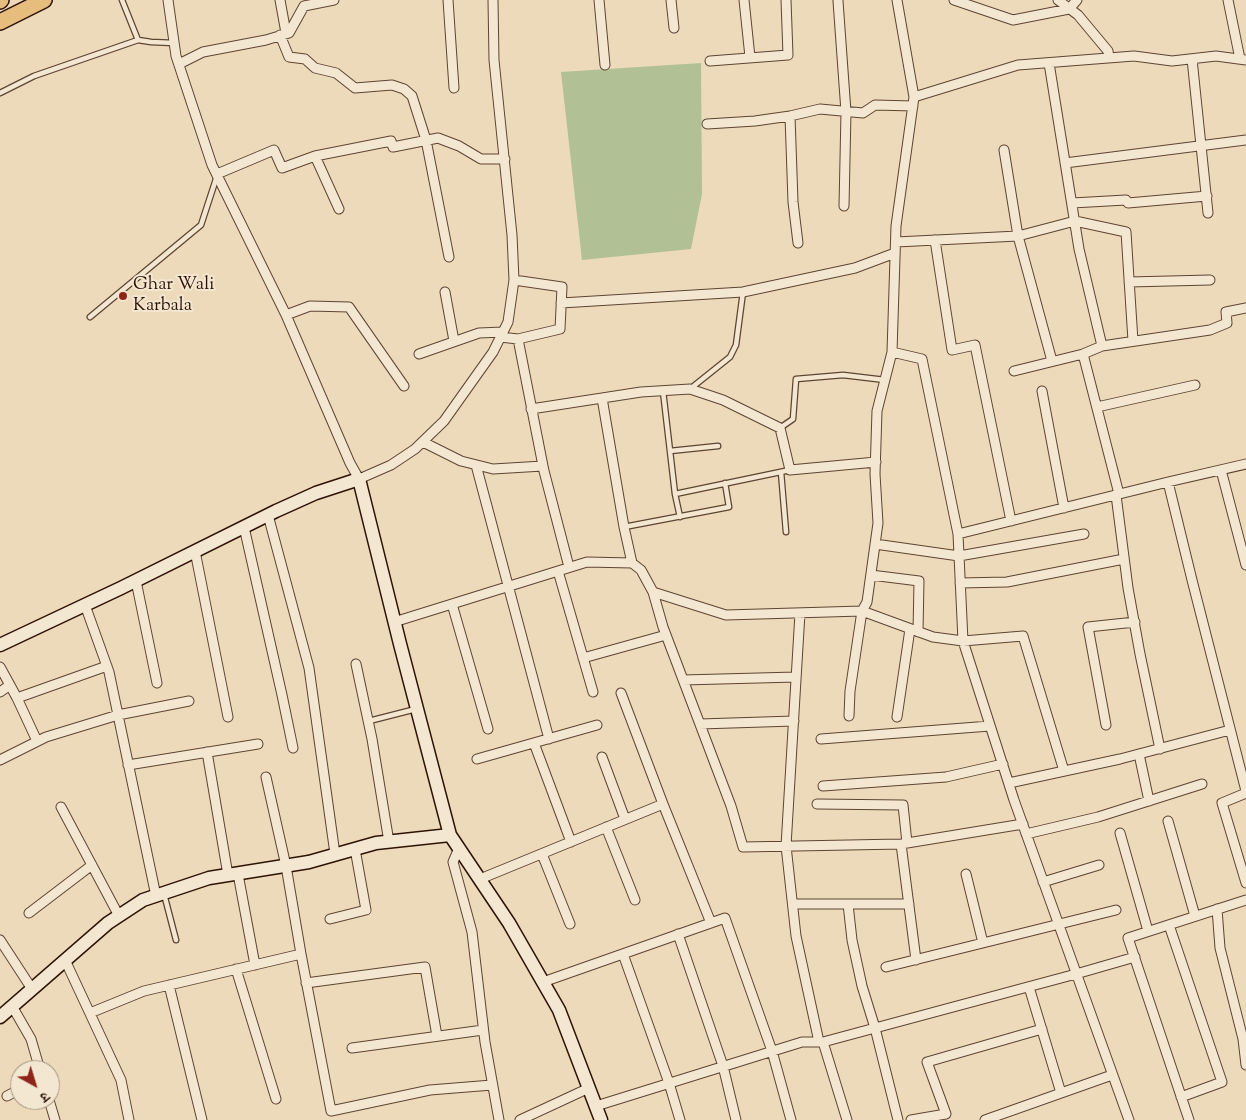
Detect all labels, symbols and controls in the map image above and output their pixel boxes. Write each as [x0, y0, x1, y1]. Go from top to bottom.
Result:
place label: Ghar Wali Karbala [133, 275, 214, 318]
marker: Ghar Wali Karbala [117, 290, 129, 302]
north arrow [10, 1060, 60, 1110]
text: उ [35, 1086, 53, 1106]

